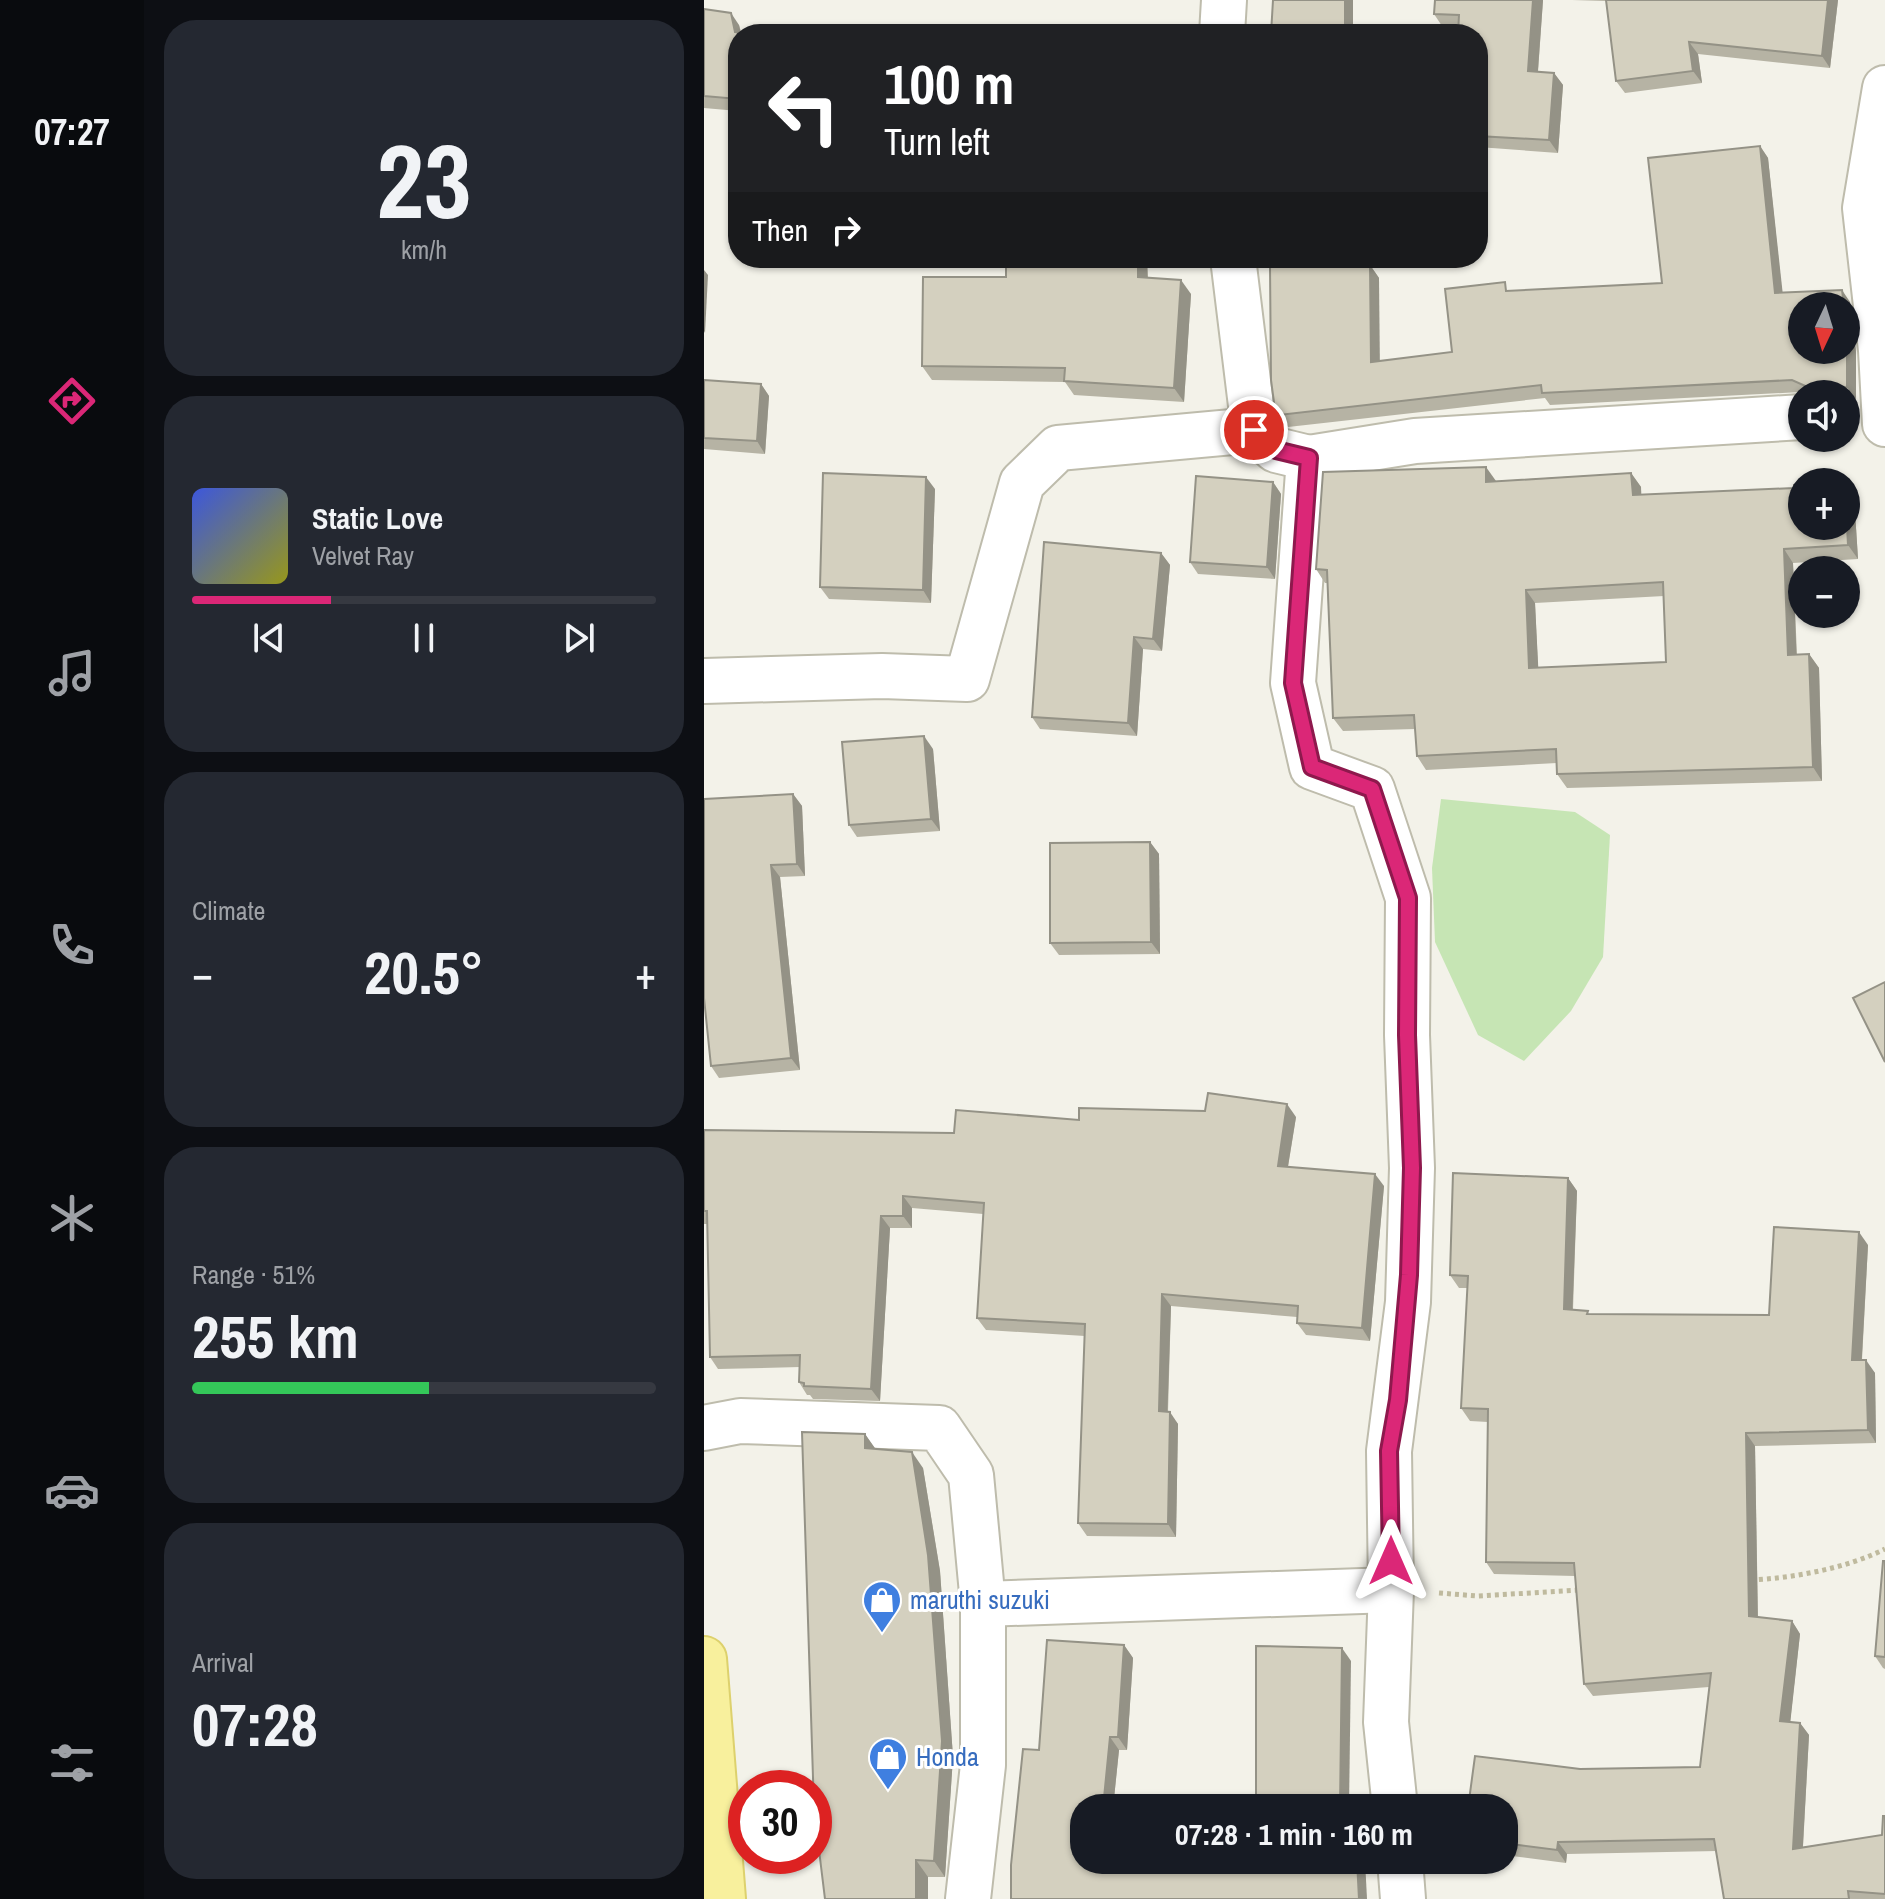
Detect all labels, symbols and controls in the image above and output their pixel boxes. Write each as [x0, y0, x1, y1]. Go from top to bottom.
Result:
text: 100 m [884, 46, 1014, 121]
icon: left [752, 56, 856, 160]
text: 07:27 [34, 108, 110, 156]
text: 23 [377, 110, 471, 250]
text: Turn left [884, 118, 990, 166]
icon: right [824, 208, 868, 252]
text: Then [752, 210, 808, 250]
text: km/h [401, 232, 447, 267]
north arrow [1788, 292, 1860, 364]
map controls [1788, 292, 1860, 628]
icon: directions [44, 373, 100, 429]
button: sound [1788, 380, 1860, 452]
pin [1220, 396, 1288, 464]
icon: arrive [1232, 408, 1276, 452]
button: + [1788, 468, 1860, 540]
text: Static Love [312, 498, 443, 538]
text: Velvet Ray [312, 538, 414, 573]
button: − [1788, 556, 1860, 628]
icon: previous [247, 616, 291, 660]
icon: pause [402, 616, 446, 660]
icon: next [557, 616, 601, 660]
icon: music [44, 645, 100, 701]
text: Climate [192, 893, 265, 928]
icon: phone [44, 917, 100, 973]
text: 20.5° [364, 932, 484, 1013]
text: − [192, 943, 213, 1003]
text: + [635, 943, 656, 1003]
icon: climate [44, 1190, 100, 1246]
text: Range · 51% [192, 1257, 315, 1292]
text: 255 km [192, 1296, 359, 1377]
icon: car [44, 1462, 100, 1518]
position arrow [1349, 1519, 1433, 1603]
shop icon: maruthi suzuki [861, 1579, 903, 1634]
place label: maruthi suzuki [910, 1582, 1050, 1617]
text: Arrival [192, 1645, 254, 1680]
text: 07:28 [192, 1684, 318, 1765]
icon: filters [44, 1735, 100, 1791]
shop icon: Honda [867, 1736, 909, 1791]
place label: Honda [916, 1739, 979, 1774]
speed limit sign: 30 [728, 1770, 832, 1874]
text: 07:28 · 1 min · 160 m [1175, 1814, 1413, 1854]

